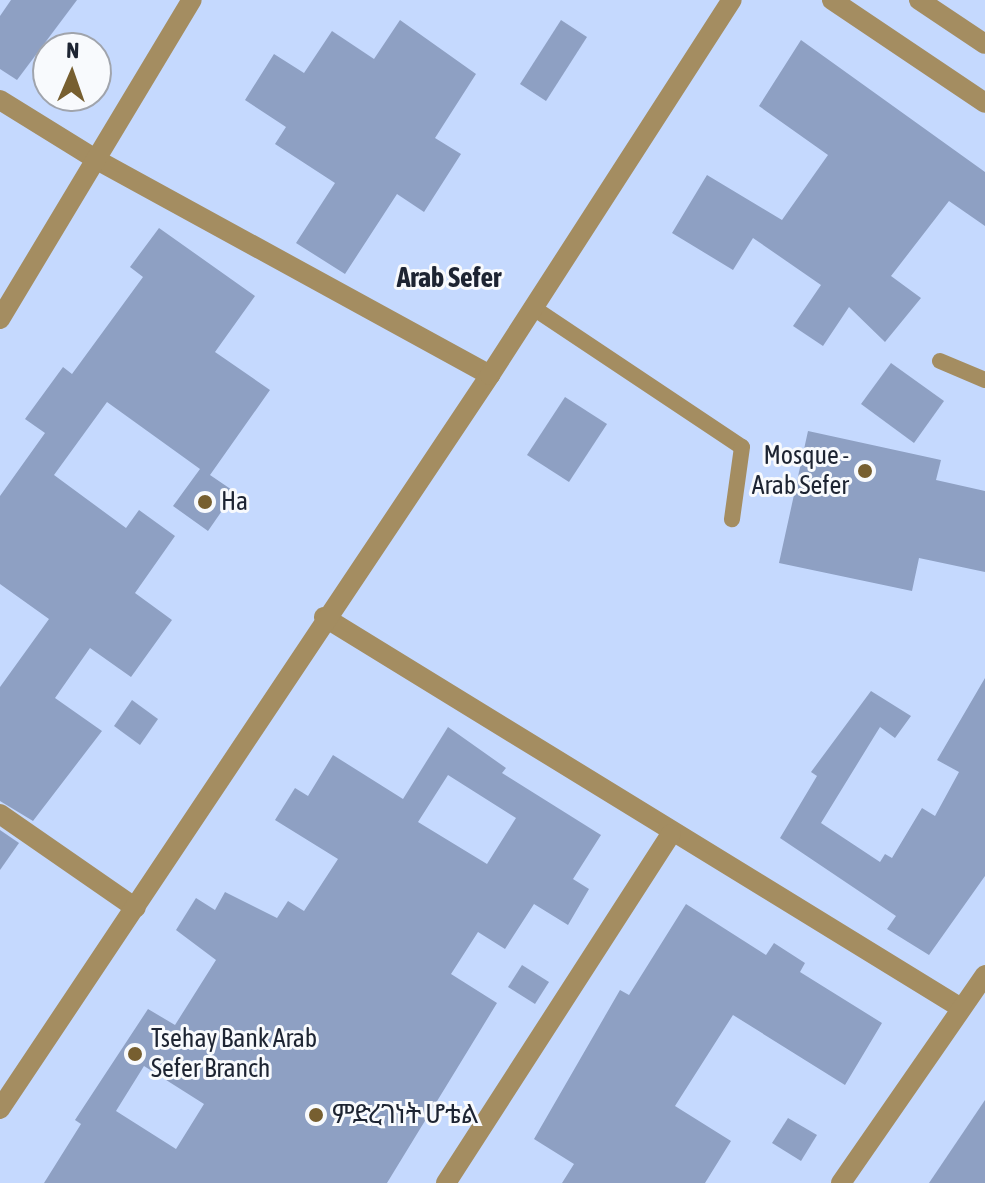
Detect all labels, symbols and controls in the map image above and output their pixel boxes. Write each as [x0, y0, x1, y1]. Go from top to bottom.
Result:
north arrow [32, 32, 112, 112]
text: N [66, 37, 80, 63]
district label: Arab Sefer [397, 260, 501, 294]
place label: Mosque - Arab Sefer [752, 440, 849, 502]
marker: Mosque - Arab Sefer [856, 462, 874, 480]
place label: Ha [221, 486, 248, 518]
marker: Ha [196, 493, 214, 511]
place label: Tsehay Bank Arab Sefer Branch [151, 1023, 317, 1084]
marker: Tsehay Bank Arab Sefer Branch [126, 1045, 144, 1063]
place label: ምድረገነት ሆቴል [332, 1099, 479, 1131]
marker: ምድረገነት ሆቴል [307, 1106, 325, 1124]

